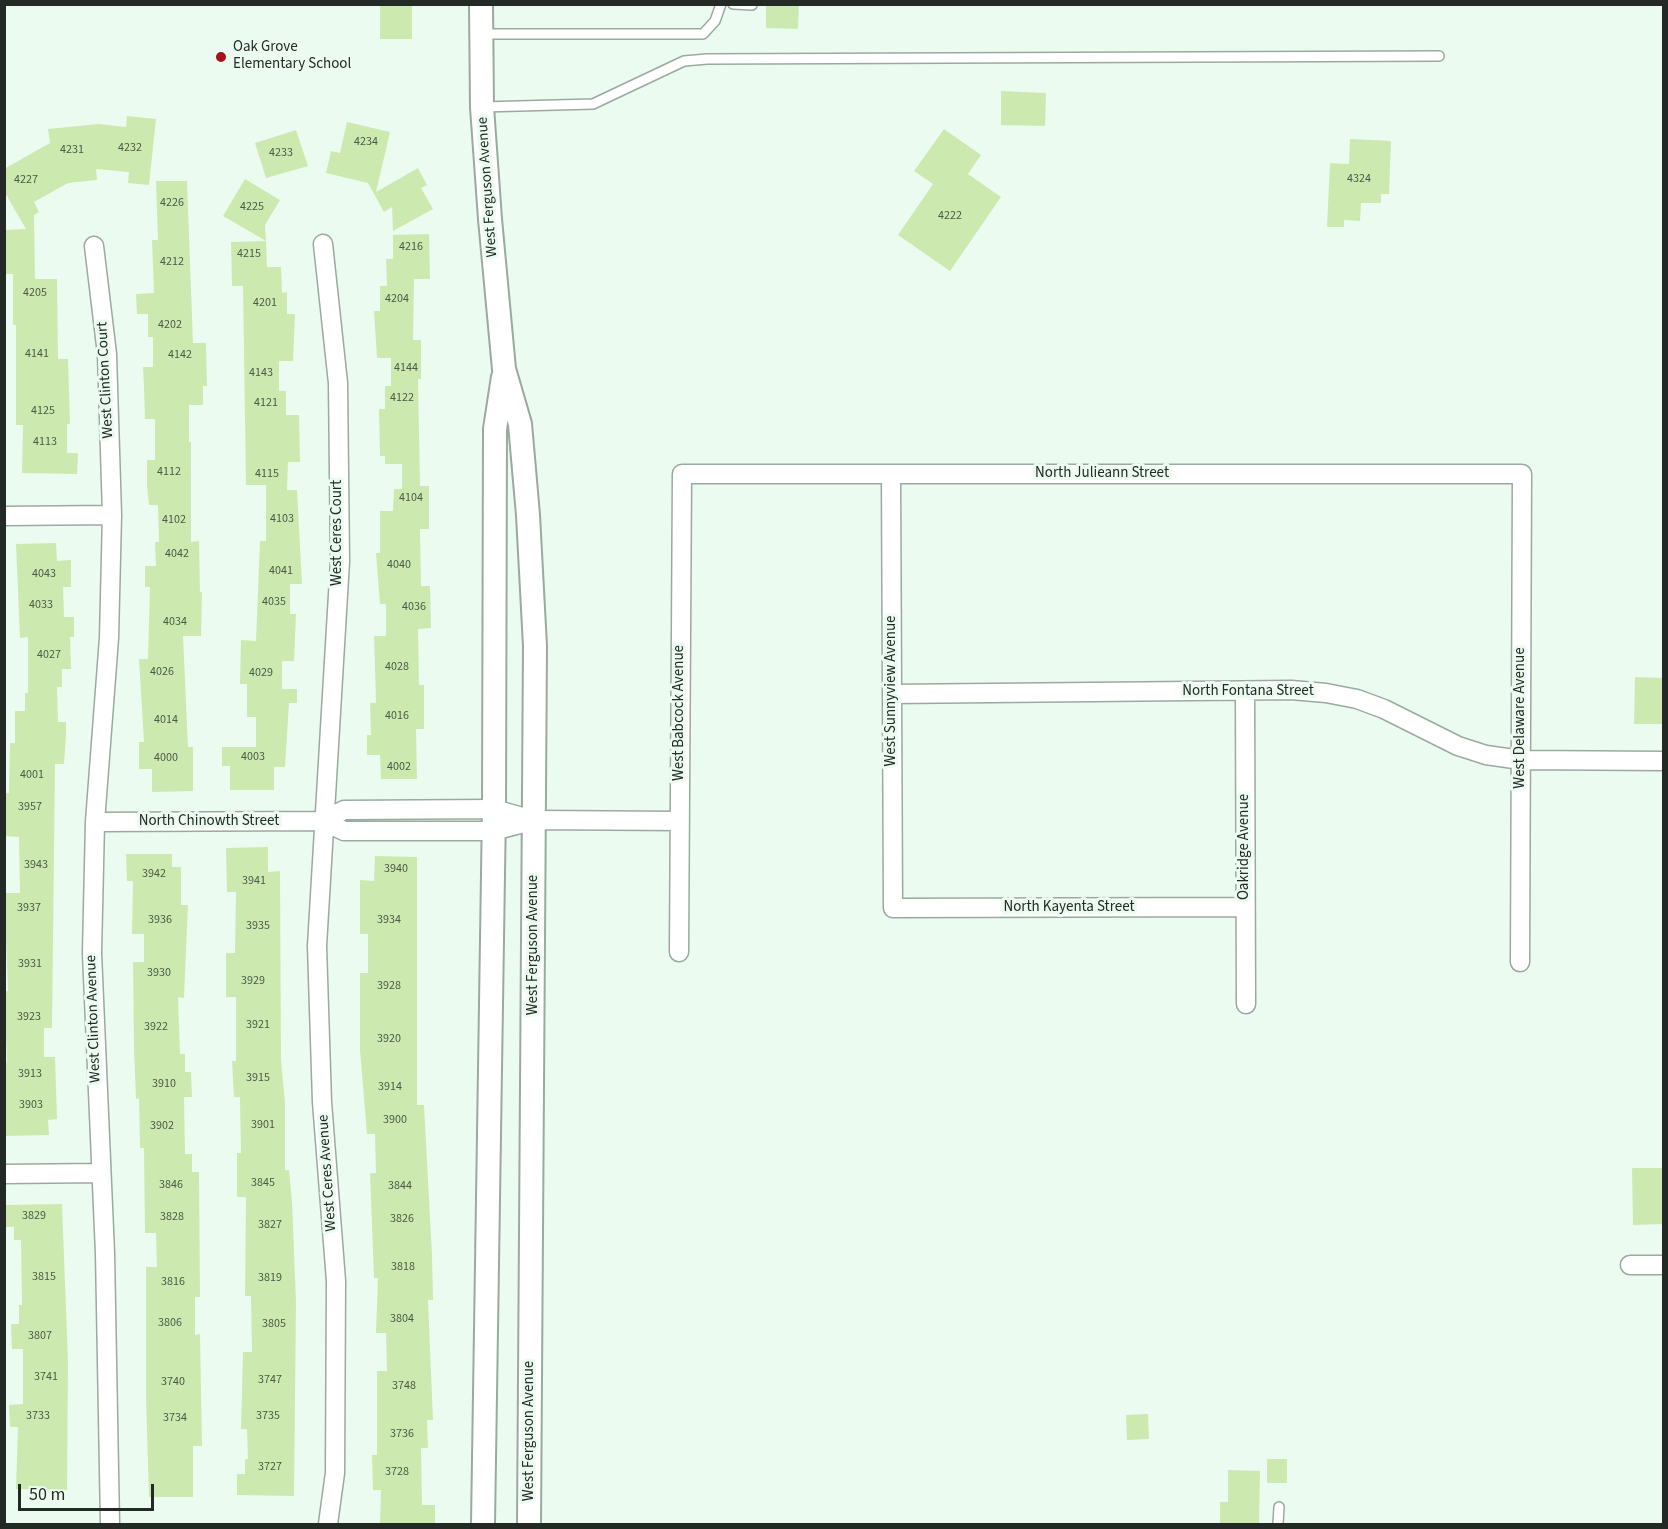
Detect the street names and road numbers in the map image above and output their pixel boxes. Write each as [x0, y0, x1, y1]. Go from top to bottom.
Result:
street label: West Ferguson Avenue [474, 116, 502, 258]
street label: West Clinton Court [94, 321, 118, 439]
street label: North Julieann Street [1035, 465, 1169, 483]
street label: West Ceres Court [329, 480, 347, 586]
street label: West Sunnyview Avenue [883, 615, 901, 767]
street label: West Babcock Avenue [671, 645, 689, 781]
street label: West Delaware Avenue [1512, 647, 1530, 789]
street label: North Fontana Street [1182, 683, 1314, 701]
street label: Oakridge Avenue [1236, 794, 1254, 900]
street label: North Chinowth Street [139, 813, 279, 831]
street label: West Ferguson Avenue [525, 875, 543, 1015]
street label: North Kayenta Street [1003, 899, 1135, 917]
street label: West Clinton Avenue [83, 955, 105, 1083]
street label: West Ceres Avenue [315, 1114, 341, 1232]
street label: West Ferguson Avenue [521, 1361, 539, 1501]

